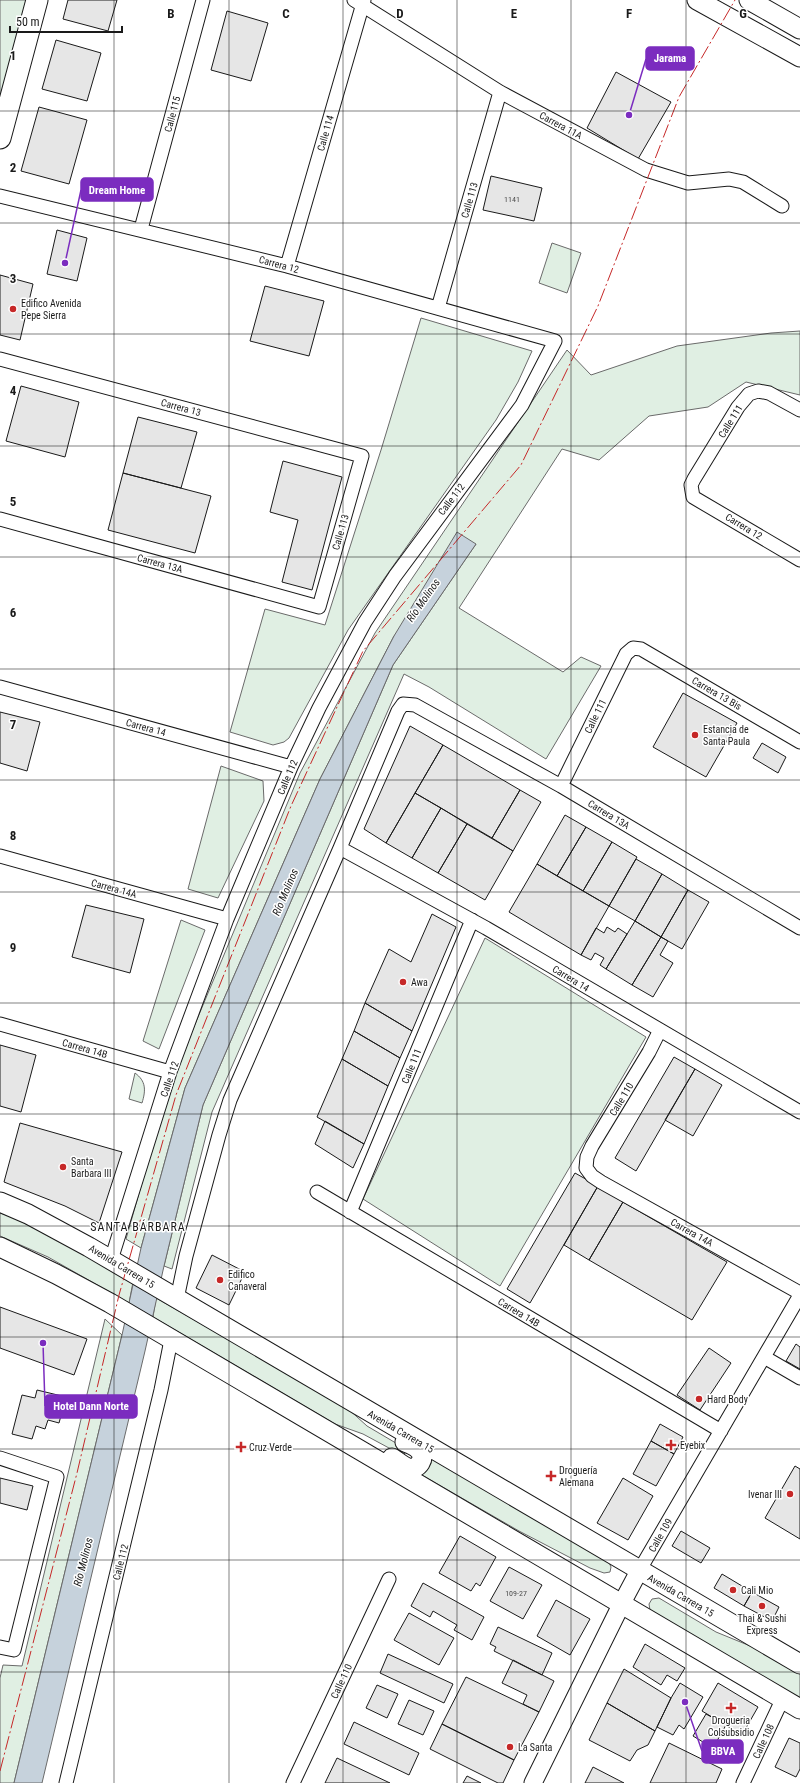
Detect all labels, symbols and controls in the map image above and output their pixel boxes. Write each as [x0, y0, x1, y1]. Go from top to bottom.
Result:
text: B [167, 6, 175, 21]
text: C [282, 6, 290, 21]
text: D [396, 6, 404, 21]
text: E [511, 6, 518, 21]
text: F [626, 6, 632, 21]
text: G [739, 6, 747, 21]
scale bar [10, 8, 122, 34]
text: 50 m [16, 15, 40, 29]
callout: Jarama [646, 47, 694, 70]
text: 1 [10, 48, 16, 63]
text: Jarama [654, 52, 686, 65]
street label: Calle 115 [162, 95, 183, 133]
street label: Carrera 11A [538, 110, 584, 141]
street label: Calle 114 [315, 114, 336, 152]
text: 2 [10, 160, 17, 175]
callout: Dream Home [81, 178, 153, 201]
street label: Calle 113 [459, 181, 480, 219]
text: Dream Home [89, 184, 145, 197]
house number: 1141 [504, 195, 520, 204]
street label: Carrera 12 [258, 254, 300, 275]
text: 3 [10, 271, 16, 286]
place label: Edifico Avenida Pepe Sierra [21, 298, 81, 321]
marker: Edifico Avenida Pepe Sierra [8, 304, 18, 314]
text: 4 [10, 383, 17, 398]
street label: Carrera 13 [160, 397, 202, 418]
street label: Calle 111 [716, 403, 745, 440]
street label: Calle 112 [436, 481, 467, 517]
text: 5 [10, 494, 17, 509]
street label: Carrera 12 [723, 511, 764, 542]
street label: Calle 113 [330, 513, 351, 551]
street label: Carrera 13A [136, 552, 184, 575]
water label: Río Molinos [404, 576, 443, 624]
text: 6 [10, 605, 17, 620]
street label: Carrera 13 Bis [690, 675, 744, 712]
street label: Calle 111 [582, 697, 608, 735]
text: 7 [10, 717, 17, 732]
street label: Carrera 14 [125, 717, 167, 738]
place label: Estancia de Santa Paula [703, 724, 750, 747]
marker: Estancia de Santa Paula [690, 730, 700, 740]
street label: Calle 112 [275, 758, 300, 796]
street label: Carrera 13A [586, 798, 632, 831]
text: 8 [10, 828, 16, 843]
water label: Río Molinos [270, 867, 301, 918]
street label: Carrera 14A [90, 877, 138, 900]
text: 9 [10, 940, 16, 955]
street label: Carrera 14 [550, 963, 591, 994]
marker: Awa [398, 977, 408, 987]
place label: Awa [411, 977, 428, 988]
street label: Carrera 14B [61, 1037, 109, 1060]
street label: Calle 111 [399, 1047, 423, 1085]
street label: Calle 112 [158, 1060, 181, 1098]
street label: Calle 110 [607, 1081, 636, 1118]
place label: Santa Barbara III [71, 1156, 111, 1179]
marker: Santa Barbara III [58, 1162, 68, 1172]
street label: Carrera 14A [669, 1216, 715, 1249]
district label: SANTA BÁRBARA [90, 1219, 186, 1234]
street label: Avenida Carrera 15 [87, 1243, 157, 1290]
place label: Edifico Canaveral [228, 1269, 267, 1292]
marker: Edifico Canaveral [215, 1275, 225, 1285]
street label: Carrera 14B [496, 1296, 541, 1329]
marker: Hard Body [694, 1394, 704, 1404]
place label: Hard Body [707, 1394, 748, 1405]
callout: Hotel Dann Norte [45, 1395, 137, 1418]
text: Hotel Dann Norte [53, 1400, 129, 1413]
street label: Avenida Carrera 15 [366, 1408, 436, 1455]
marker: Eyebix [665, 1439, 677, 1451]
place label: Eyebix [680, 1440, 706, 1451]
marker: Cruz Verde [236, 1442, 246, 1452]
place label: Cruz Verde [249, 1442, 292, 1453]
place label: Droguería Alemana [559, 1465, 598, 1488]
marker: Droguería Alemana [546, 1471, 556, 1481]
place label: Ivenar III [748, 1489, 782, 1500]
marker: Ivenar III [785, 1489, 795, 1499]
street label: Calle 109 [646, 1516, 674, 1554]
water label: Río Molinos [71, 1536, 96, 1588]
street label: Calle 112 [111, 1543, 130, 1581]
street label: Avenida Carrera 15 [646, 1572, 716, 1619]
marker: Cali Mio [728, 1585, 738, 1595]
place label: Cali Mio [741, 1585, 773, 1596]
house number: 109-27 [505, 1589, 527, 1598]
marker: Thai & Sushi Express [757, 1601, 767, 1611]
place label: Thai & Sushi Express [738, 1613, 786, 1636]
street label: Calle 110 [329, 1662, 354, 1700]
marker: Drogueria Colsubsidio [726, 1703, 736, 1713]
place label: Drogueria Colsubsidio [708, 1715, 754, 1738]
street label: Calle 108 [751, 1722, 776, 1760]
callout: BBVA [702, 1740, 743, 1763]
marker: La Santa [505, 1742, 515, 1752]
place label: La Santa [518, 1742, 553, 1753]
text: BBVA [711, 1745, 736, 1758]

